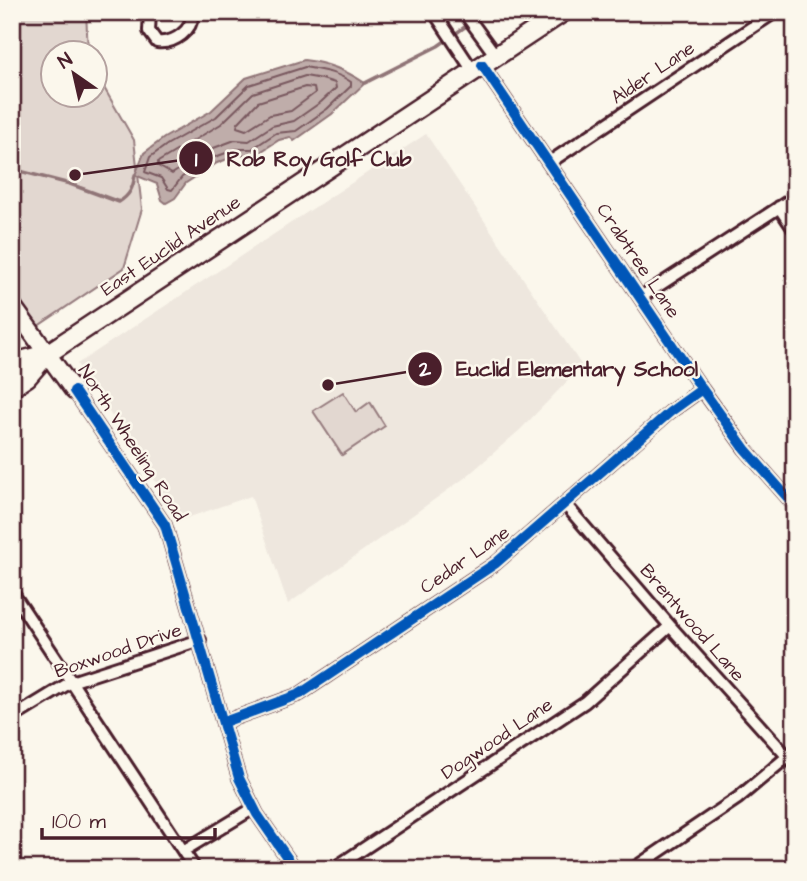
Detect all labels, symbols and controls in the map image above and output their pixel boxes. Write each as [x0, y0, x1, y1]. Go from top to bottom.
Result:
street label: Alder Lane [606, 35, 700, 111]
north arrow [38, 38, 108, 108]
text: N [53, 47, 78, 76]
callout: Rob Roy Golf Club [178, 137, 426, 179]
text: 1 [195, 145, 198, 174]
text: Rob Roy Golf Club [227, 145, 412, 177]
street label: East Euclid Avenue [96, 189, 246, 303]
street label: Crabtree Lane [590, 198, 686, 324]
callout: Euclid Elementary School [407, 348, 712, 390]
text: 2 [418, 355, 432, 384]
text: Euclid Elementary School [456, 355, 699, 387]
street label: North Wheeling Road [70, 359, 193, 527]
street label: Cedar Lane [415, 519, 515, 601]
street label: Brentwood Lane [633, 558, 751, 688]
street label: Boxwood Drive [51, 617, 185, 685]
street label: Dogwood Lane [436, 692, 559, 787]
scale bar [42, 797, 215, 841]
text: 100 m [52, 807, 107, 836]

